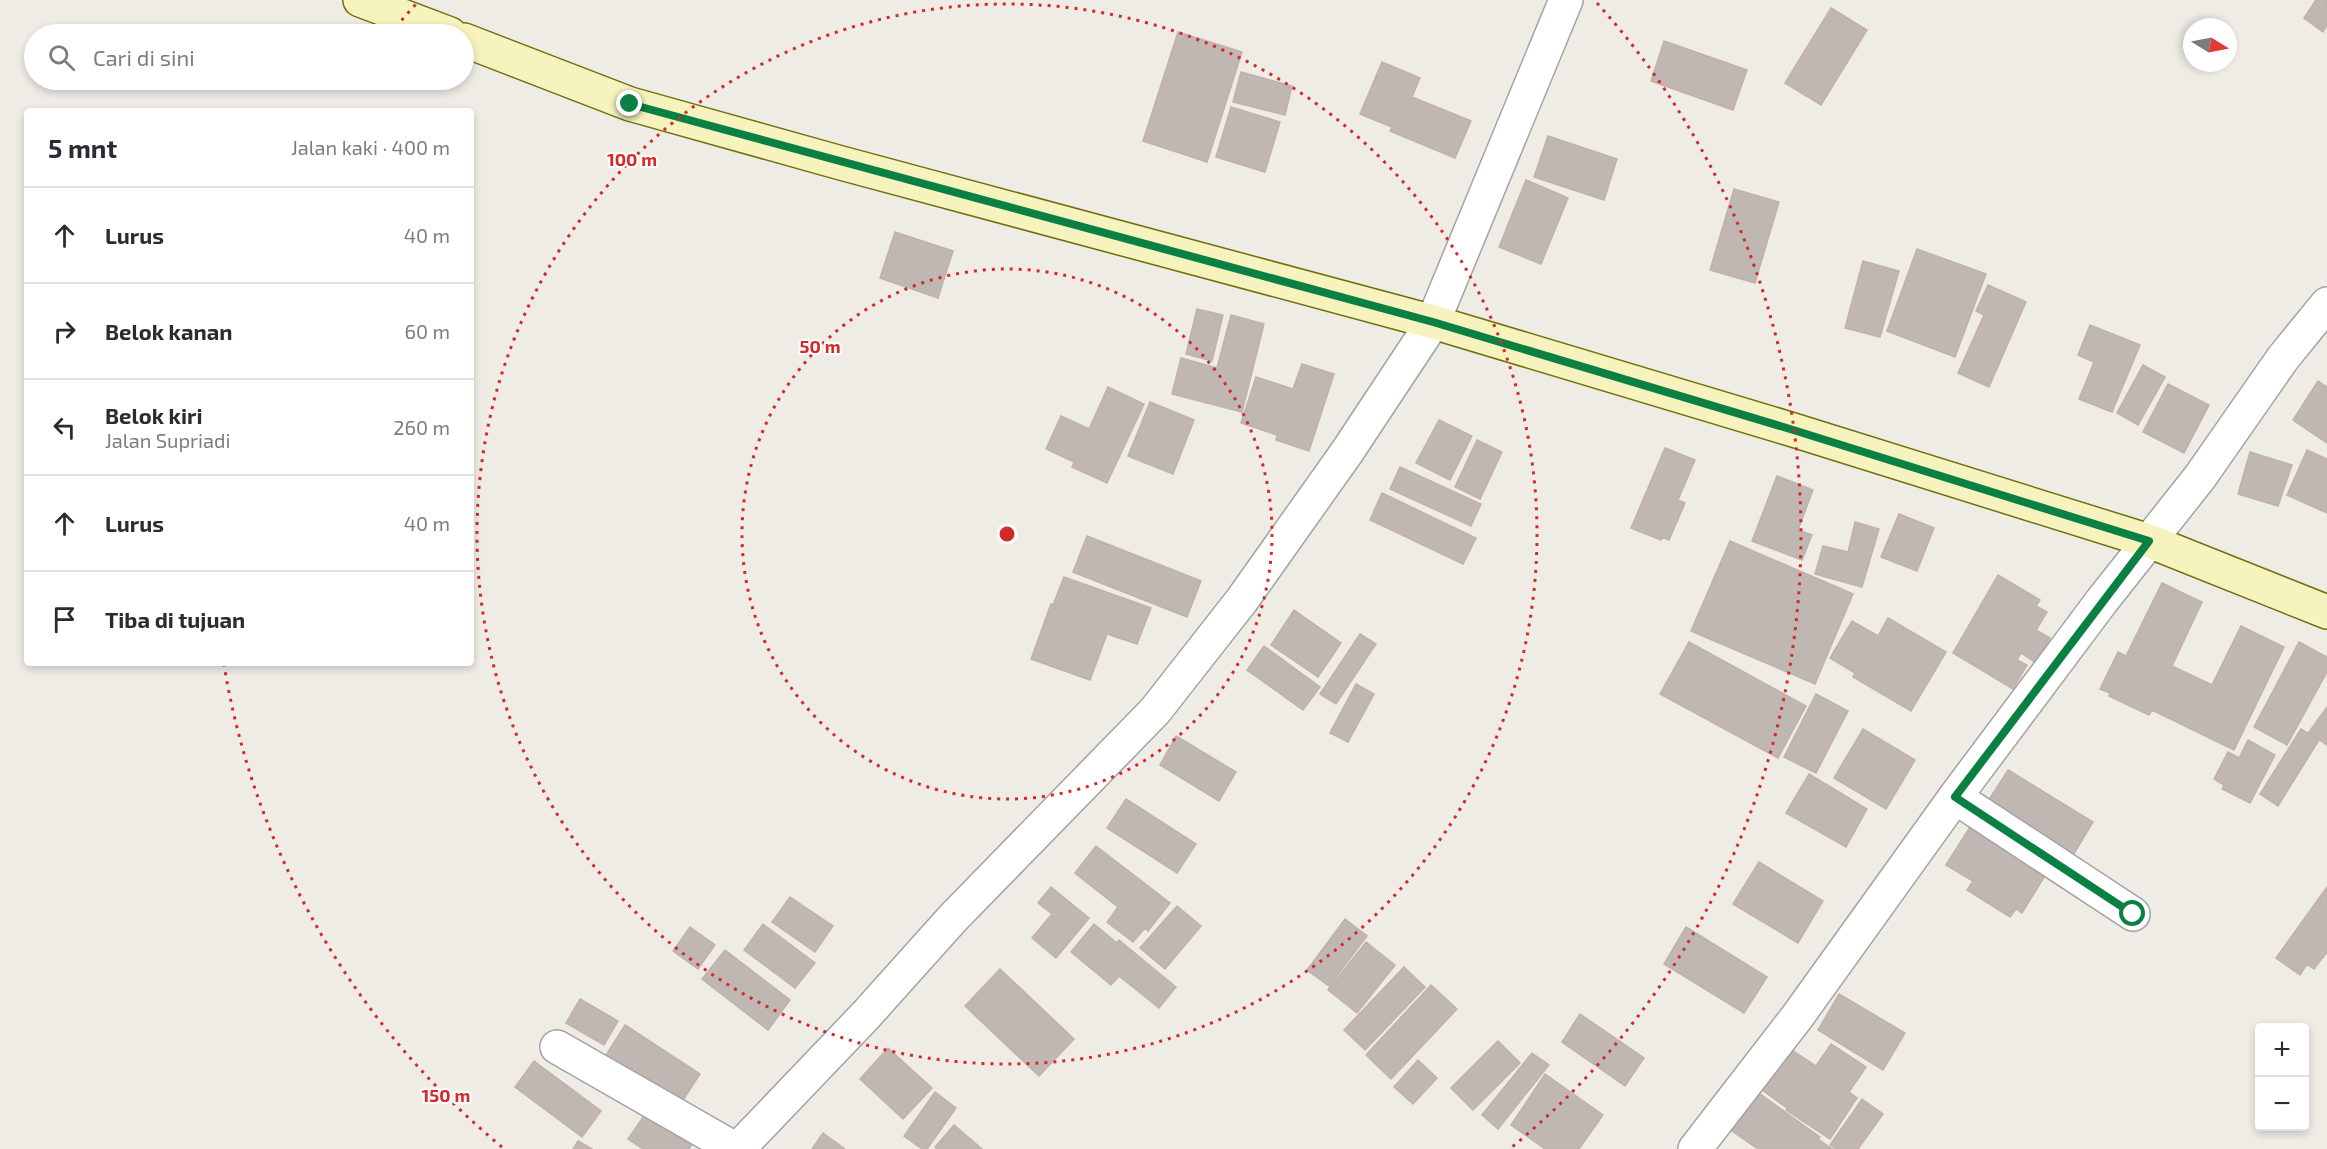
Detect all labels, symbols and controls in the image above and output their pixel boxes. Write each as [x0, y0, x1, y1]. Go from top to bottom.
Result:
north arrow [2183, 18, 2237, 72]
search box [24, 24, 474, 90]
icon: search [45, 41, 78, 74]
text: Cari di sini [93, 44, 195, 70]
route end [616, 90, 642, 116]
text: 5 mnt [48, 132, 117, 163]
text: Jalan kaki · 400 m [291, 135, 450, 159]
text: 100 m [607, 148, 657, 170]
icon: ahead [48, 219, 81, 252]
text: Lurus [105, 222, 164, 248]
text: 40 m [404, 223, 450, 247]
icon: right [48, 315, 81, 348]
text: Belok kanan [105, 318, 232, 344]
text: 60 m [405, 319, 450, 343]
text: 50 m [799, 335, 841, 357]
text: Belok kiri [105, 402, 202, 428]
icon: left [48, 411, 81, 444]
text: 260 m [393, 415, 450, 439]
text: Jalan Supriadi [105, 428, 230, 452]
icon: ahead [48, 507, 81, 540]
text: Lurus [105, 510, 164, 536]
text: 40 m [404, 511, 450, 535]
centre of rings [997, 524, 1017, 544]
icon: arrive [48, 603, 81, 636]
text: Tiba di tujuan [105, 606, 245, 632]
route start [2119, 900, 2145, 926]
map controls [2255, 1023, 2309, 1131]
button: + [2255, 1023, 2309, 1077]
button: − [2255, 1077, 2309, 1131]
text: 150 m [422, 1084, 470, 1106]

